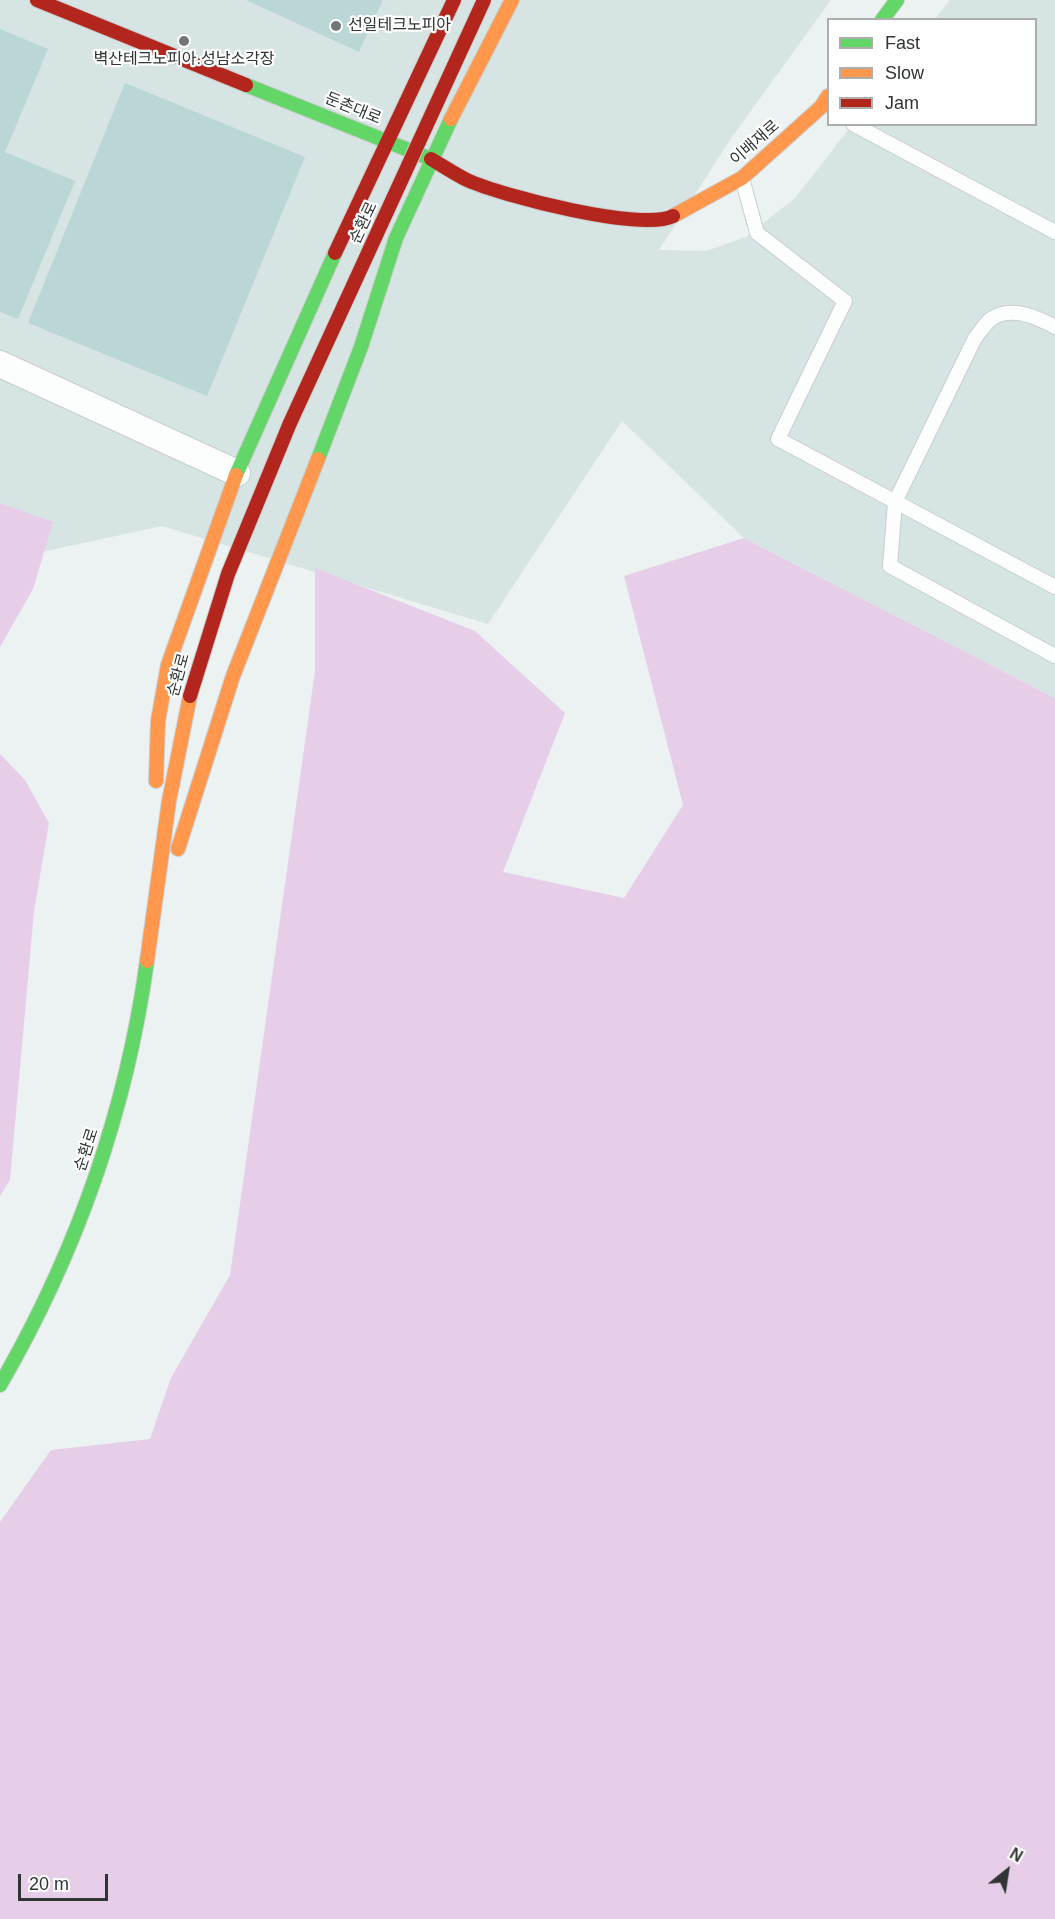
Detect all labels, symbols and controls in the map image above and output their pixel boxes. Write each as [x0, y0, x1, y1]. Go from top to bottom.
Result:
place label: 선일테크노피아 [348, 16, 451, 36]
legend [827, 18, 1037, 126]
marker: 선일테크노피아 [329, 19, 343, 33]
text: Fast [885, 33, 920, 53]
marker: 벽산테크노피아.성남소각장 [177, 34, 191, 48]
place label: 벽산테크노피아.성남소각장 [93, 50, 275, 70]
text: Slow [885, 63, 924, 83]
street label: 둔촌대로 [322, 89, 384, 129]
text: Jam [885, 93, 919, 113]
street label: 이배재로 [726, 116, 784, 170]
street label: 순환로 [346, 199, 382, 247]
street label: 순환로 [164, 651, 194, 699]
street label: 순환로 [71, 1126, 103, 1174]
north arrow [977, 1841, 1037, 1901]
text: N [1007, 1845, 1026, 1865]
scale bar [21, 1862, 111, 1900]
text: 20 m [29, 1874, 69, 1894]

